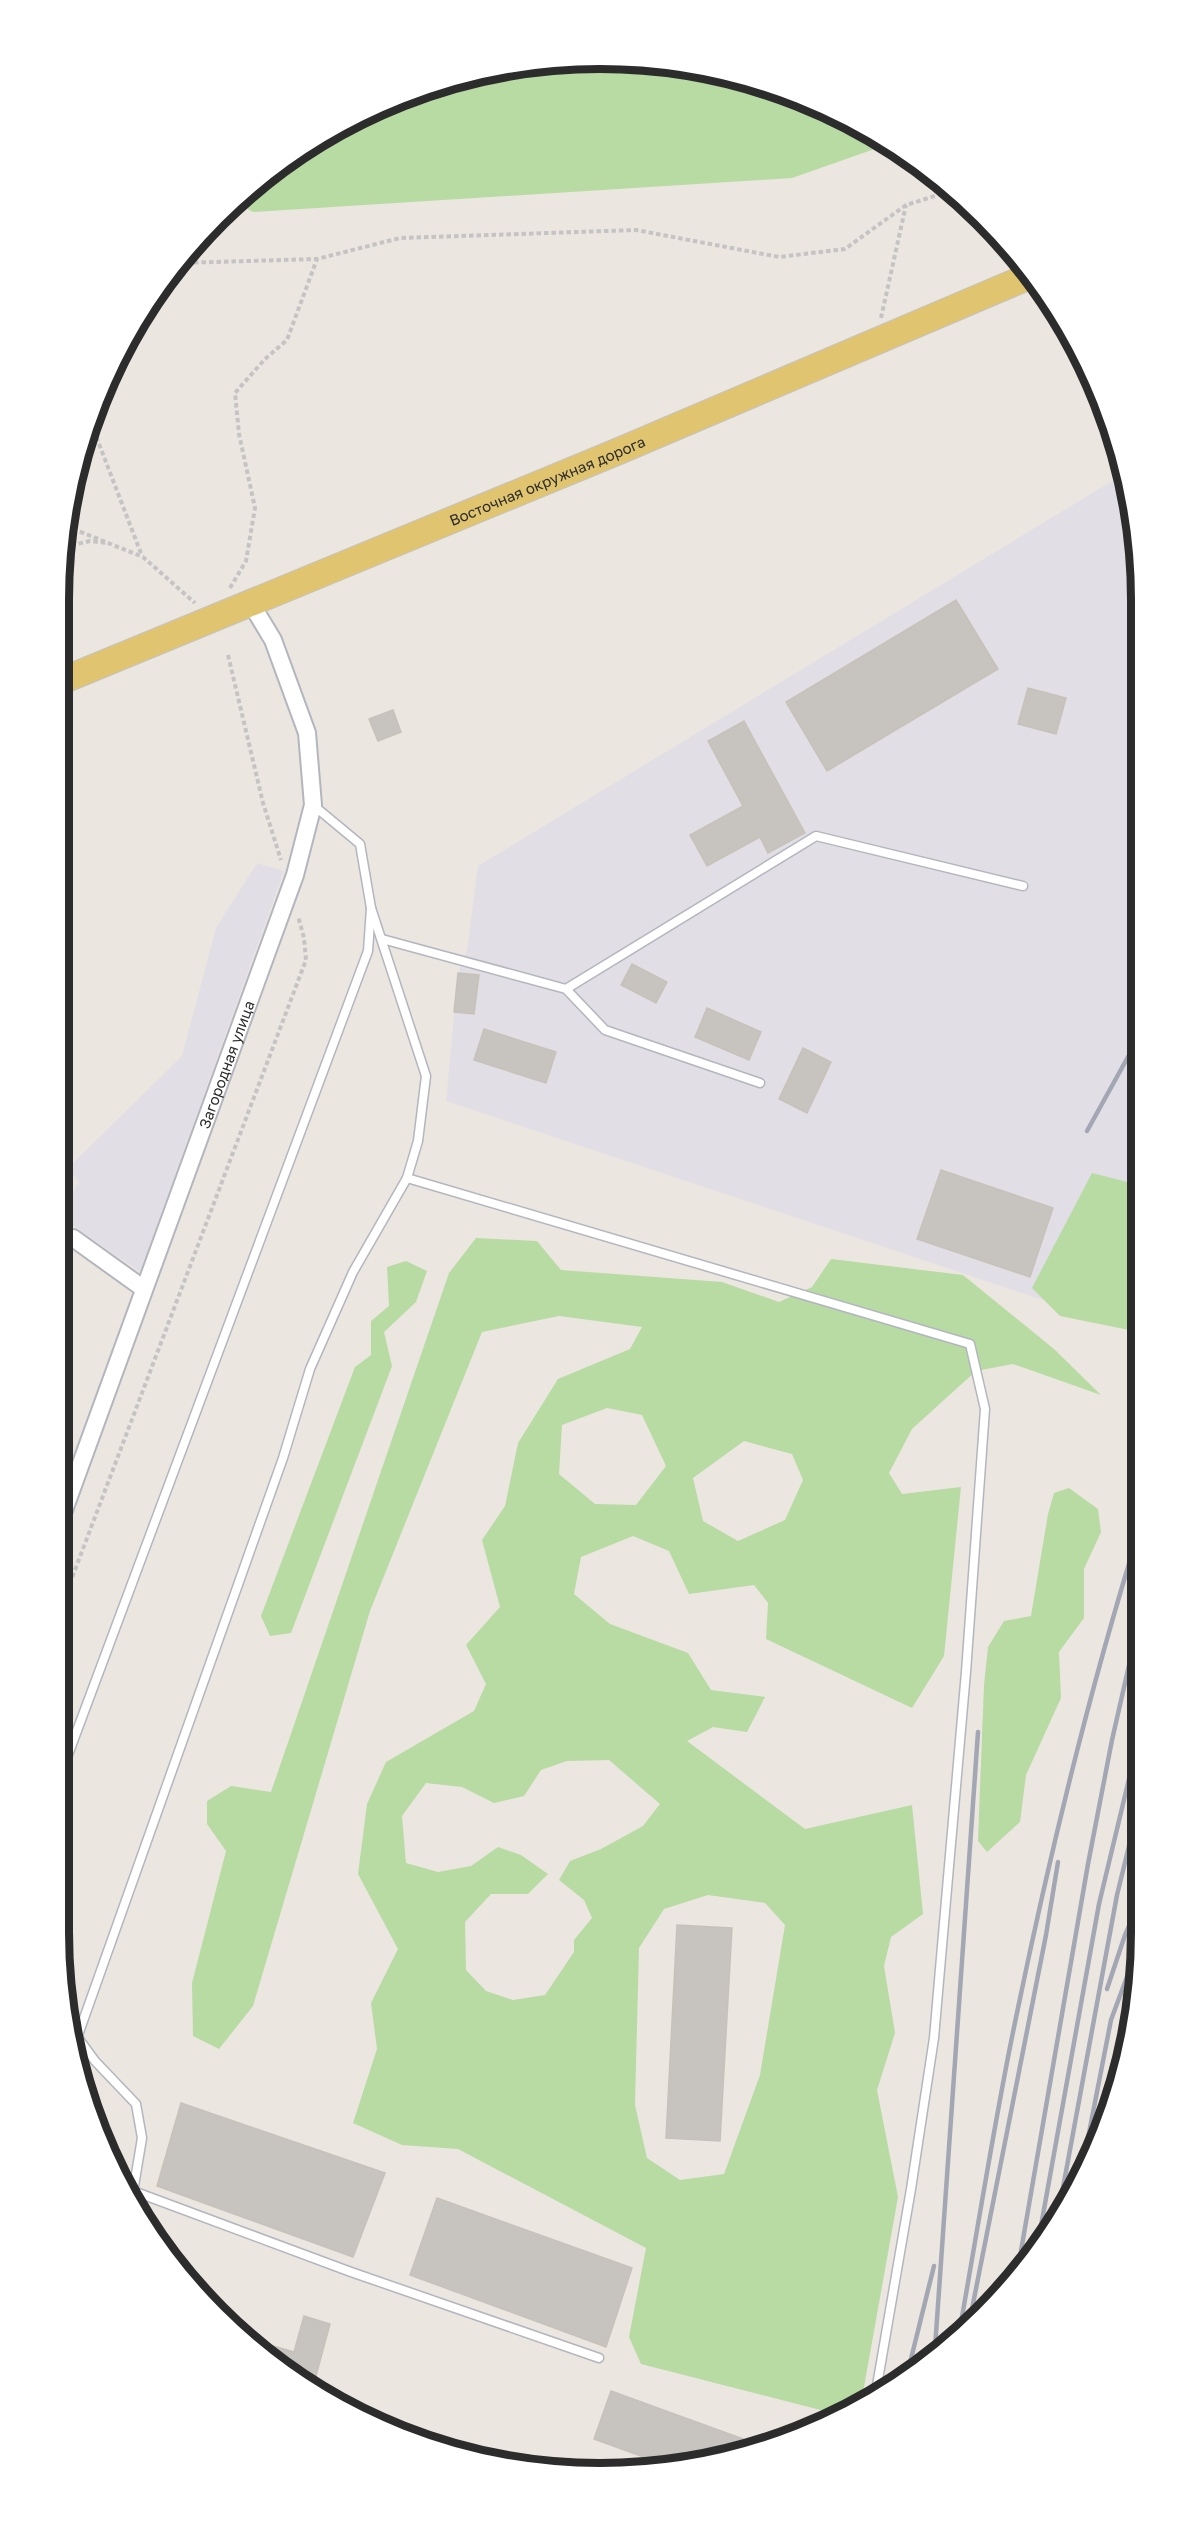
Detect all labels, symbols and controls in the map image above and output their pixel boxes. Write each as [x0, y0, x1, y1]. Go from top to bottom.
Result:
street label: Восточная окружная дорога [446, 432, 648, 529]
street label: Загородная улица [195, 998, 258, 1131]

